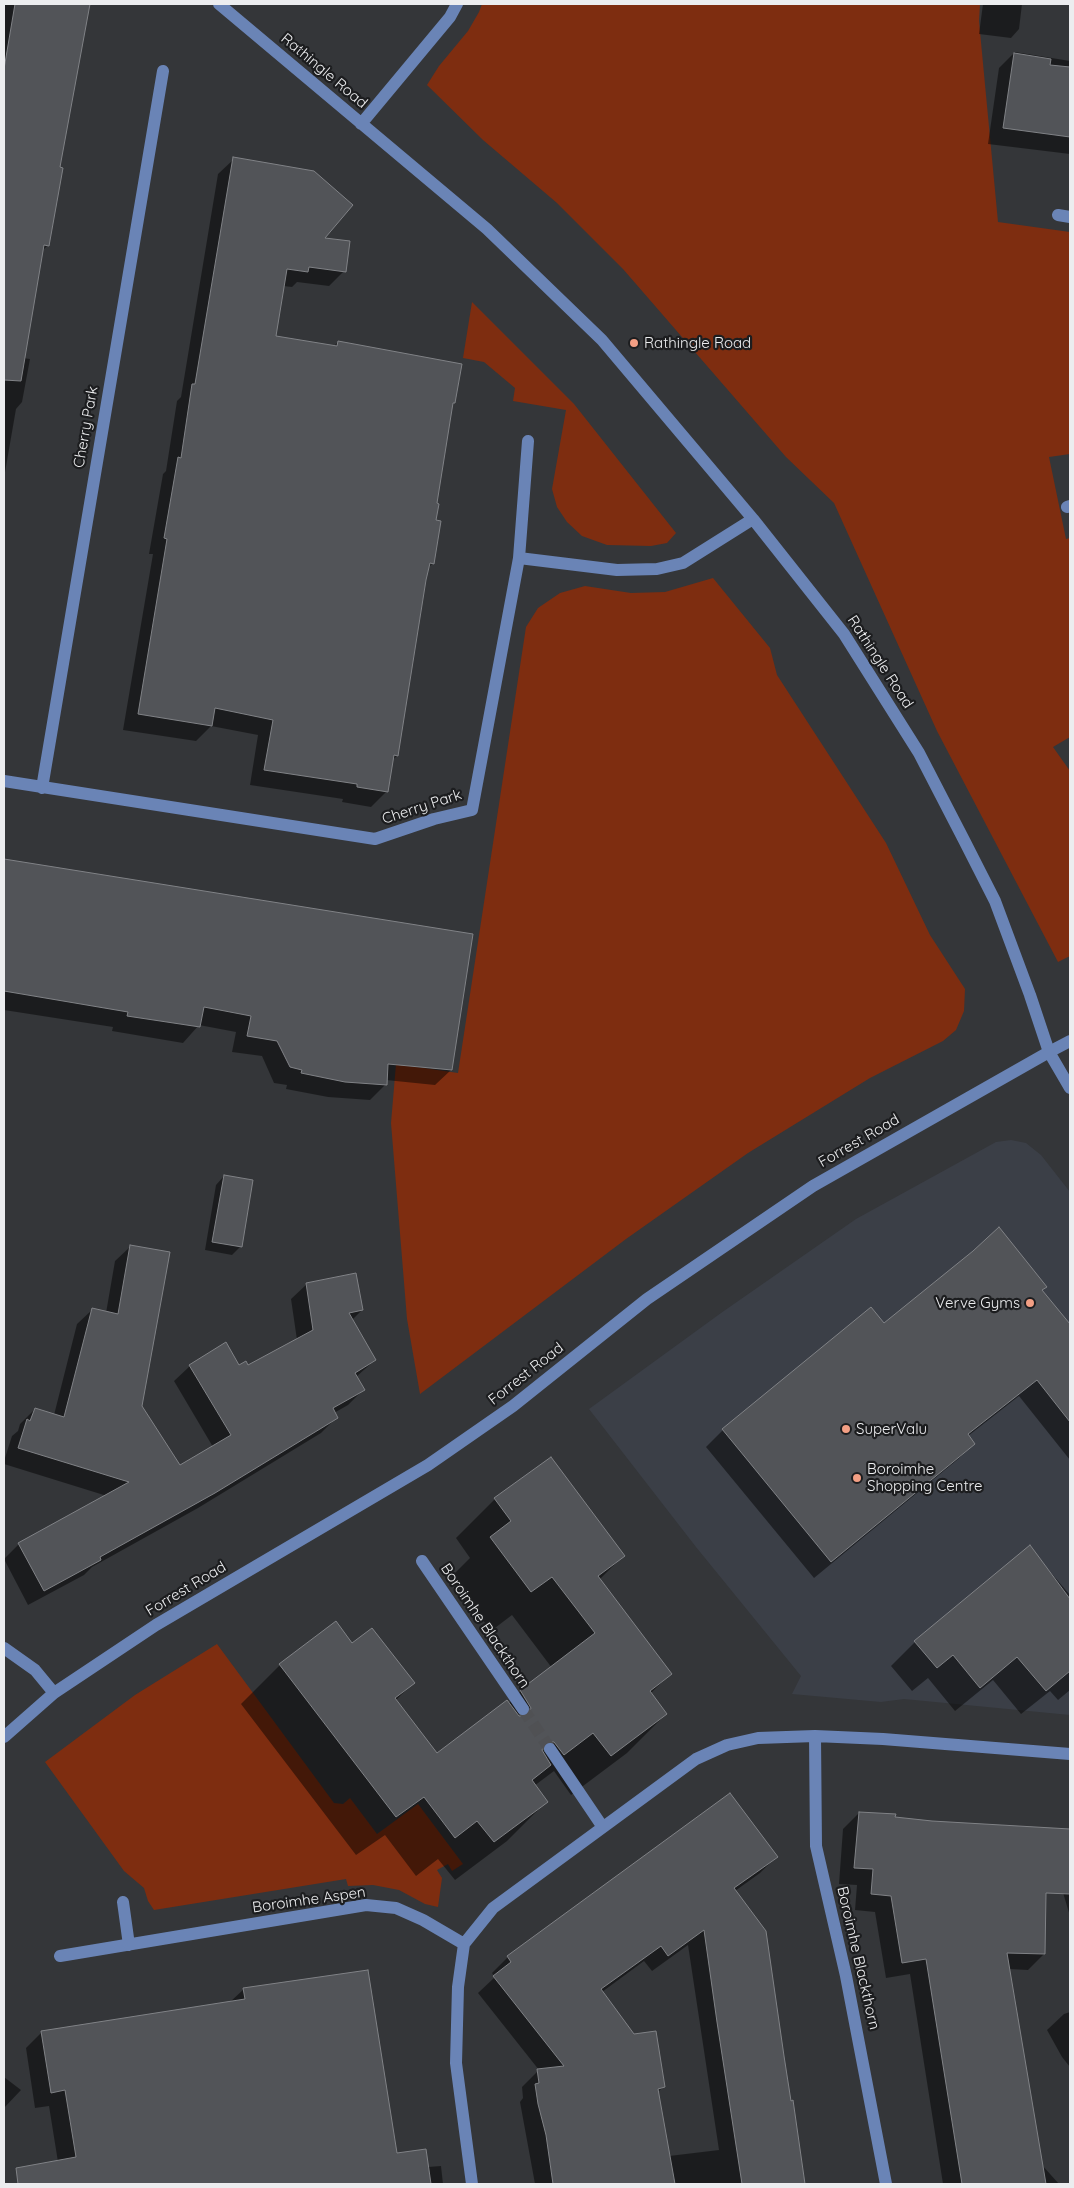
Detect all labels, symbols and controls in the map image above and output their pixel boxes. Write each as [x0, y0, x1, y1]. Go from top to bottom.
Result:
street label: Rathingle Road [277, 30, 371, 112]
place label: Rathingle Road [644, 334, 751, 352]
marker: Rathingle Road [628, 337, 640, 349]
street label: Cherry Park [70, 385, 102, 469]
street label: Rathingle Road [843, 612, 917, 712]
street label: Cherry Park [380, 786, 464, 828]
street label: Forrest Road [815, 1111, 903, 1171]
place label: Verve Gyms [935, 1294, 1020, 1312]
marker: Verve Gyms [1024, 1297, 1036, 1309]
street label: Forrest Road [485, 1339, 567, 1409]
place label: SuperValu [856, 1420, 927, 1438]
marker: SuperValu [840, 1423, 852, 1435]
place label: Boroimhe Shopping Centre [867, 1460, 982, 1495]
marker: Boroimhe Shopping Centre [851, 1472, 863, 1484]
street label: Forrest Road [143, 1558, 229, 1620]
street label: Boroimhe Blackthorn [437, 1560, 533, 1692]
street label: Boroimhe Aspen [251, 1883, 367, 1917]
street label: Boroimhe Blackthorn [833, 1885, 883, 2031]

